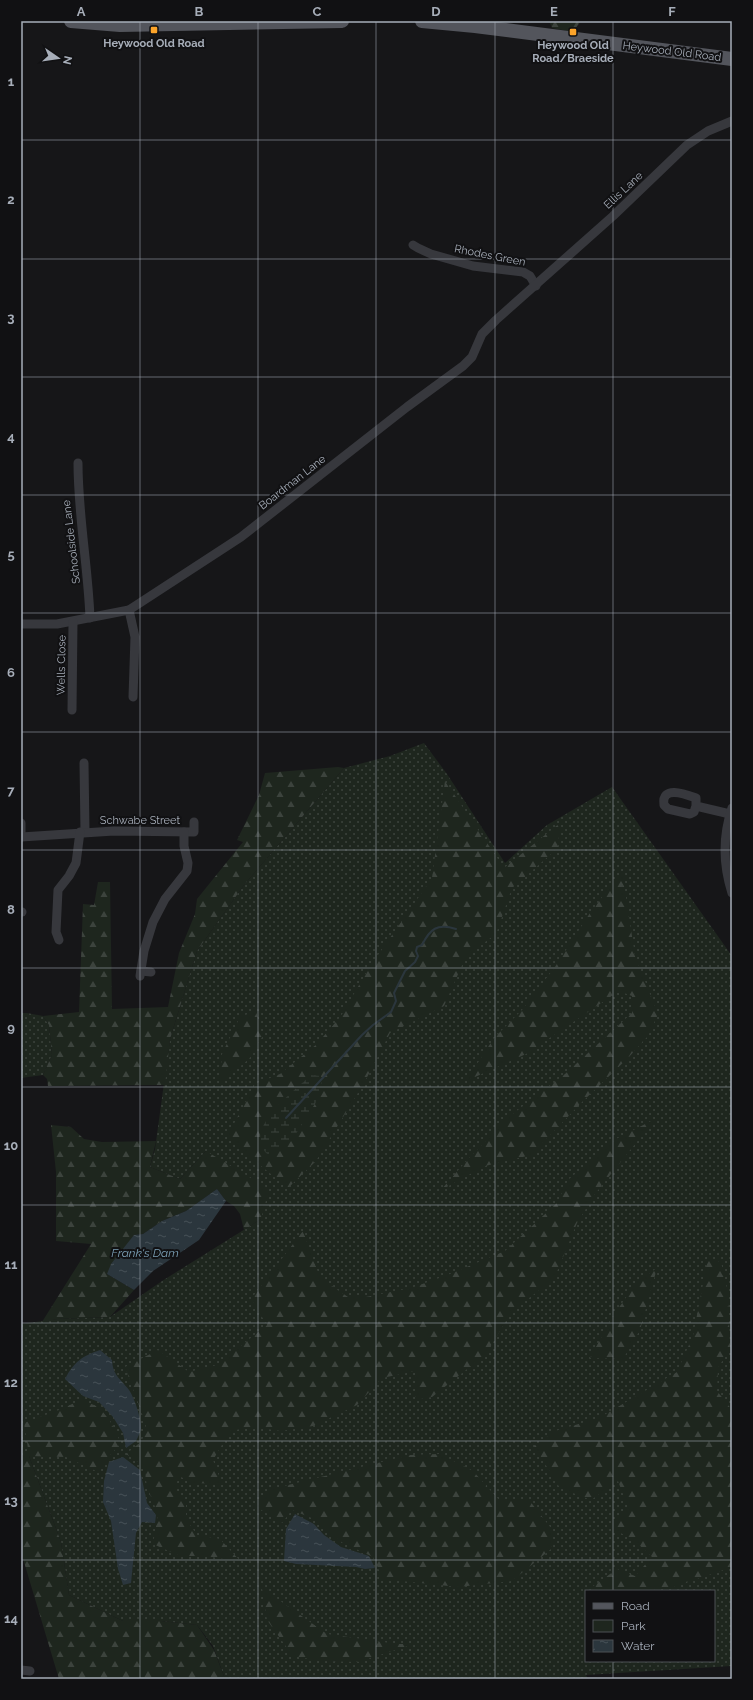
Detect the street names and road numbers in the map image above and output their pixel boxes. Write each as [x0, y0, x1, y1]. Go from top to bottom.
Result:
street label: Heywood Old Road [622, 39, 722, 64]
street label: Ellis Lane [601, 169, 646, 212]
street label: Rhodes Green [453, 242, 527, 269]
street label: Boardman Lane [256, 452, 329, 512]
street label: Schoolside Lane [60, 499, 83, 585]
street label: Wells Close [54, 634, 69, 695]
street label: Schwabe Street [100, 814, 180, 827]

